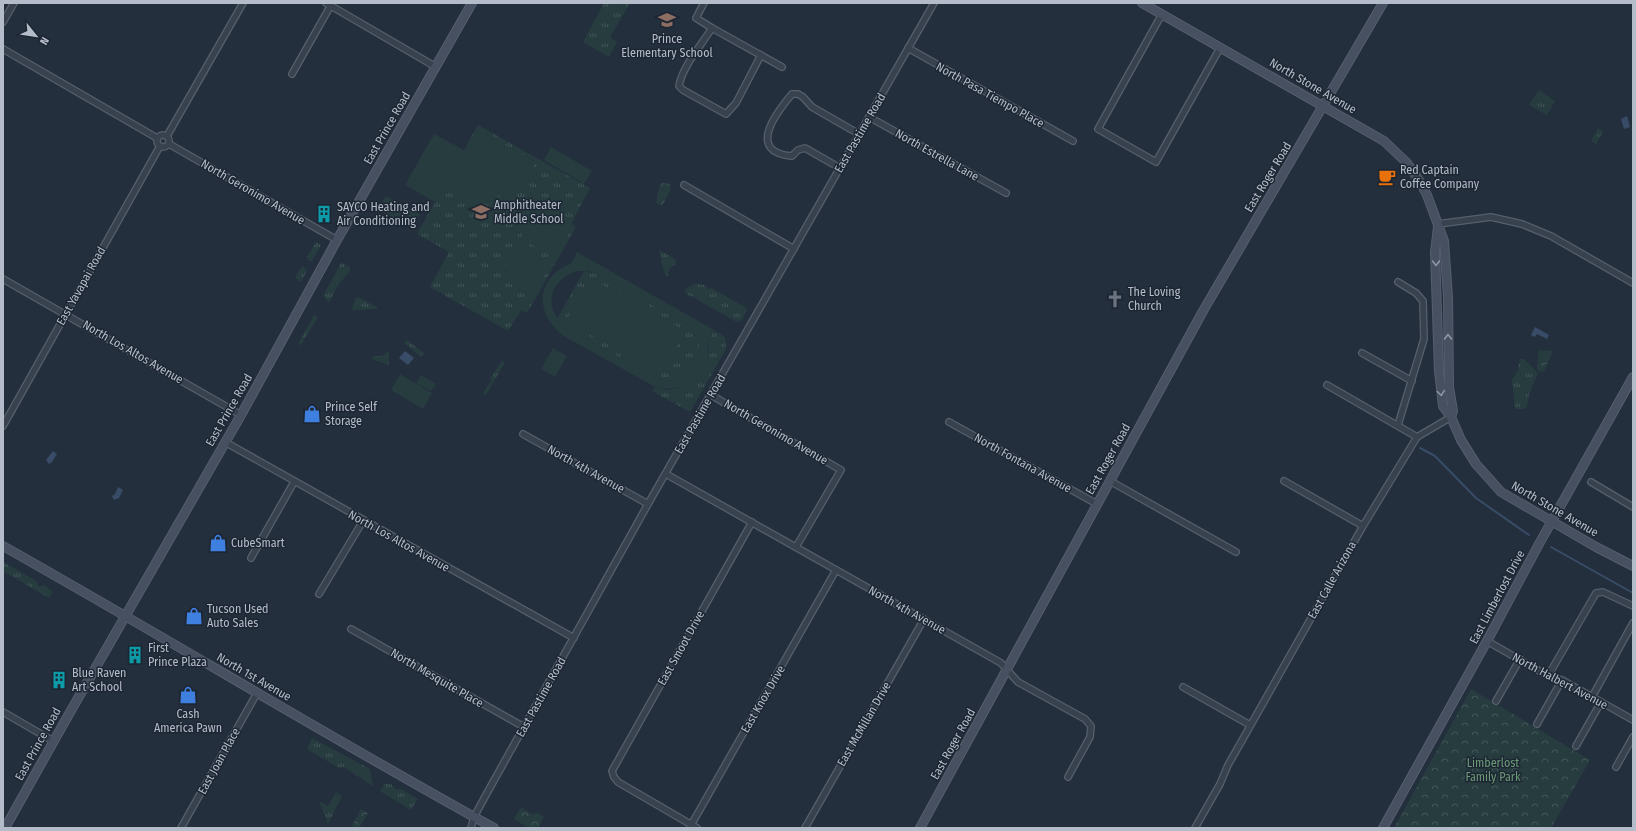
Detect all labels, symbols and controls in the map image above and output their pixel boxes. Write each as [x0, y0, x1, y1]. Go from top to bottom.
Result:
school or university icon: Prince Elementary School [657, 10, 677, 30]
north arrow [16, 16, 56, 56]
place label: Prince Elementary School [621, 32, 713, 60]
text: N [37, 35, 52, 47]
street label: North Stone Avenue [1267, 55, 1359, 117]
street label: North Pasa Tiempo Place [934, 59, 1046, 131]
street label: East Prince Road [361, 89, 413, 167]
street label: East Pastime Road [832, 91, 888, 175]
street label: North Estrella Lane [893, 126, 981, 184]
street label: East Roger Road [1242, 139, 1294, 215]
street label: North Geronimo Avenue [199, 157, 307, 227]
place label: Red Captain Coffee Company [1400, 163, 1480, 191]
cafe icon: Red Captain Coffee Company [1377, 167, 1397, 187]
place label: Amphitheater Middle School [494, 198, 563, 226]
place label: SAYCO Heating and Air Conditioning [337, 200, 430, 228]
school or university icon: Amphitheater Middle School [471, 202, 491, 222]
building icon: SAYCO Heating and Air Conditioning [314, 204, 334, 224]
street label: East Yavapai Road [54, 244, 108, 328]
one-way arrow [1431, 260, 1440, 266]
place label: The Loving Church [1128, 285, 1181, 313]
church icon: The Loving Church [1105, 289, 1125, 309]
street label: North Los Altos Avenue [80, 318, 186, 387]
one-way arrow [1444, 334, 1452, 340]
street label: East Prince Road [203, 371, 255, 449]
street label: East Pastime Road [672, 372, 728, 456]
one-way arrow [1436, 390, 1445, 396]
street label: North Geronimo Avenue [722, 397, 830, 467]
place label: Prince Self Storage [325, 400, 378, 428]
shop icon: Prince Self Storage [302, 404, 322, 424]
street label: East Roger Road [1083, 421, 1133, 497]
street label: North Fontana Avenue [972, 430, 1074, 496]
street label: North 4th Avenue [545, 442, 627, 496]
street label: North Stone Avenue [1509, 478, 1601, 540]
street label: North Los Altos Avenue [346, 507, 452, 575]
shop icon: CubeSmart [208, 533, 228, 553]
place label: CubeSmart [231, 536, 285, 550]
street label: East Calle Arizona [1305, 539, 1359, 621]
street label: East Limberlost Drive [1466, 548, 1528, 646]
street label: North 4th Avenue [866, 583, 948, 637]
place label: Tucson Used Auto Sales [207, 602, 269, 630]
shop icon: Tucson Used Auto Sales [184, 606, 204, 626]
street label: East Smoot Drive [655, 608, 707, 688]
place label: First Prince Plaza [148, 641, 207, 669]
building icon: First Prince Plaza [125, 645, 145, 665]
street label: North Mesquite Place [388, 646, 486, 710]
street label: North 1st Avenue [214, 650, 294, 704]
street label: North Halbert Avenue [1510, 650, 1610, 712]
street label: East Pastime Road [513, 654, 569, 740]
street label: East Knox Drive [738, 663, 788, 735]
place label: Blue Raven Art School [72, 666, 126, 694]
building icon: Blue Raven Art School [49, 670, 69, 690]
street label: East McMillan Drive [834, 679, 894, 769]
shop icon: Cash America Pawn [178, 685, 198, 705]
street label: East Prince Road [12, 705, 64, 783]
street label: East Roger Road [928, 706, 978, 782]
place label: Cash America Pawn [154, 707, 222, 735]
street label: East Joan Place [195, 725, 243, 797]
park label: Limberlost Family Park [1465, 756, 1521, 784]

